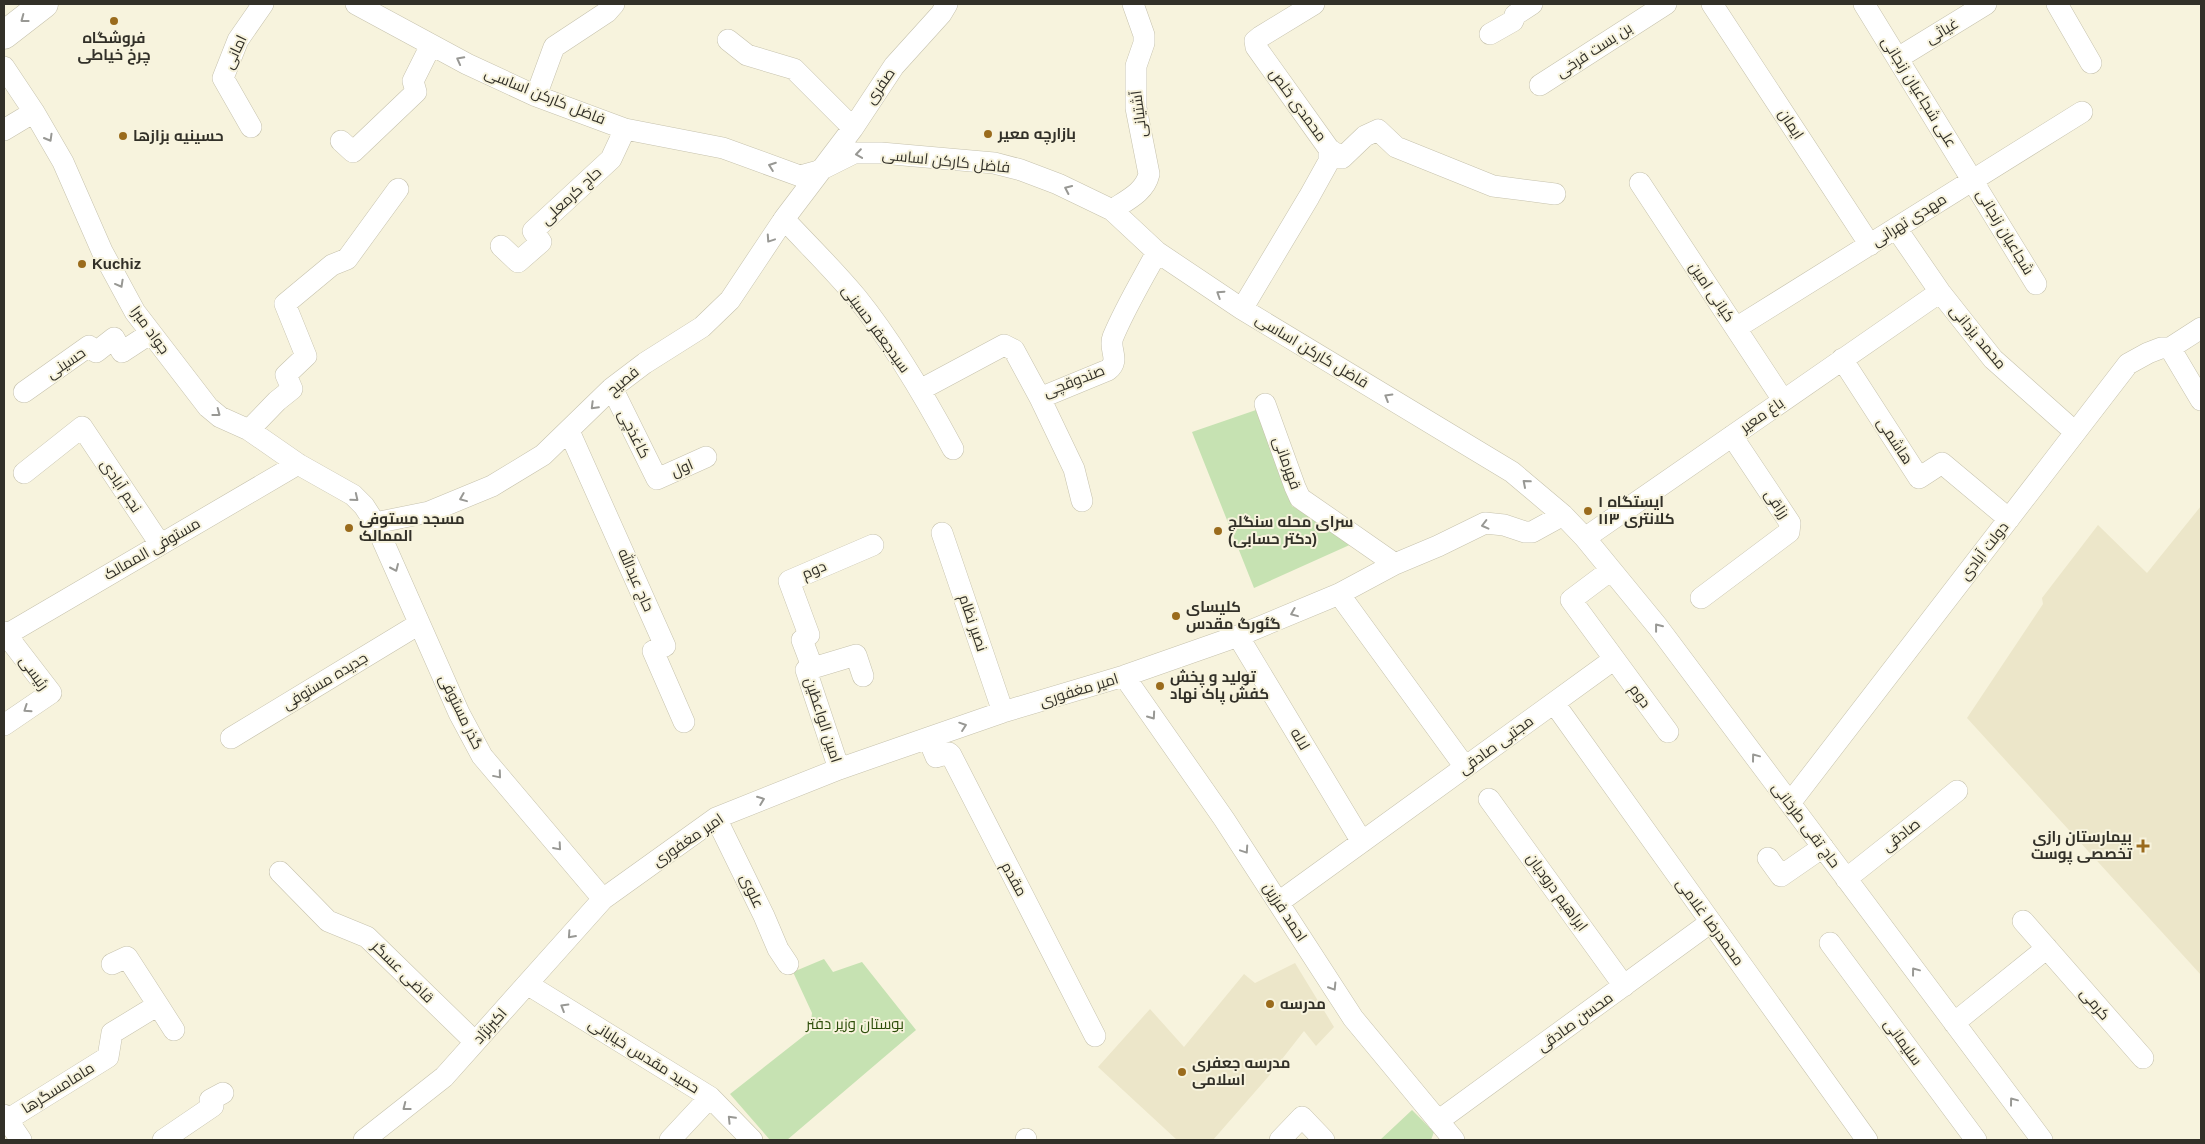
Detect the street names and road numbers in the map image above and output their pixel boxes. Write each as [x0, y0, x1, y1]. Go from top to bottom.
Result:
street label: غیاثی [1922, 14, 1962, 49]
street label: بن بست فرخی [1553, 19, 1636, 82]
street label: امانی [219, 32, 252, 72]
street label: علی شجاعیان زنجانی [1877, 33, 1960, 151]
street label: فاضل کارکن اساسی [482, 64, 608, 129]
street label: صفری [861, 65, 900, 108]
street label: محمدی خلص [1265, 65, 1330, 146]
street label: آشتیانی [1127, 89, 1152, 138]
street label: ایمان [1774, 105, 1807, 143]
street label: فاضل کارکن اساسی [881, 145, 1011, 178]
street label: حاج کرمعلی [537, 163, 606, 230]
street label: شجاعیان زنجانی [1972, 186, 2038, 278]
street label: مهدی تهرانی [1868, 190, 1950, 251]
street label: کیانی امین [1685, 259, 1739, 326]
street label: سیدجعفر حسینی [837, 282, 914, 377]
street label: محمد یزدانی [1945, 301, 2010, 373]
street label: جواد مبرا [127, 302, 173, 358]
street label: فاضل کارکن اساسی [1252, 310, 1372, 393]
street label: حسینی [43, 343, 90, 383]
street label: صندوقچی [1041, 361, 1108, 402]
street label: فصیح [604, 363, 644, 401]
street label: باغ معیر [1736, 394, 1788, 439]
street label: کاغذچی [613, 407, 654, 462]
street label: هاشمی [1872, 414, 1917, 468]
street label: قهرمانی [1268, 434, 1305, 492]
street label: اول [668, 455, 696, 481]
street label: نجم آبادی [96, 456, 145, 517]
street label: رزاقی [1760, 486, 1793, 523]
street label: مستوفی الممالک [101, 514, 204, 585]
street label: دولت آبادی [1956, 518, 2013, 584]
street label: حاج عبدالله [612, 545, 659, 615]
street label: دوم [799, 557, 829, 584]
street label: نصیر نظام [954, 592, 991, 654]
street label: جدیده مستوفی [279, 648, 371, 714]
street label: رئیسی [15, 652, 53, 694]
street label: امیر مغفوری [1037, 669, 1121, 711]
street label: گذر مستوفی [434, 672, 487, 753]
street label: امین الواعظین [800, 675, 845, 765]
street label: دوم [1625, 681, 1655, 712]
street label: مجتبی صادقی [1455, 712, 1538, 779]
street label: لاله [1287, 725, 1314, 753]
street label: حاج تقی طرخانی [1766, 779, 1844, 872]
street label: امیر مغفوری [649, 810, 727, 871]
street label: صادقی [1878, 815, 1924, 856]
street label: ابراهیم درودیان [1522, 849, 1591, 935]
street label: مقدم [996, 859, 1031, 900]
street label: علوی [735, 871, 768, 911]
street label: محمدرضا غلامی [1671, 875, 1748, 970]
street label: احمد فرزین [1258, 879, 1311, 945]
street label: قاضی عسگر [367, 937, 438, 1007]
street label: کرمی [2076, 984, 2114, 1025]
street label: محسن صادقی [1534, 988, 1617, 1056]
street label: اکبرنژاد [469, 1004, 511, 1048]
street label: حمید مقدس خیابانی [585, 1015, 703, 1098]
street label: سلیمانی [1879, 1015, 1926, 1069]
street label: مامامسگرها [18, 1059, 98, 1117]

